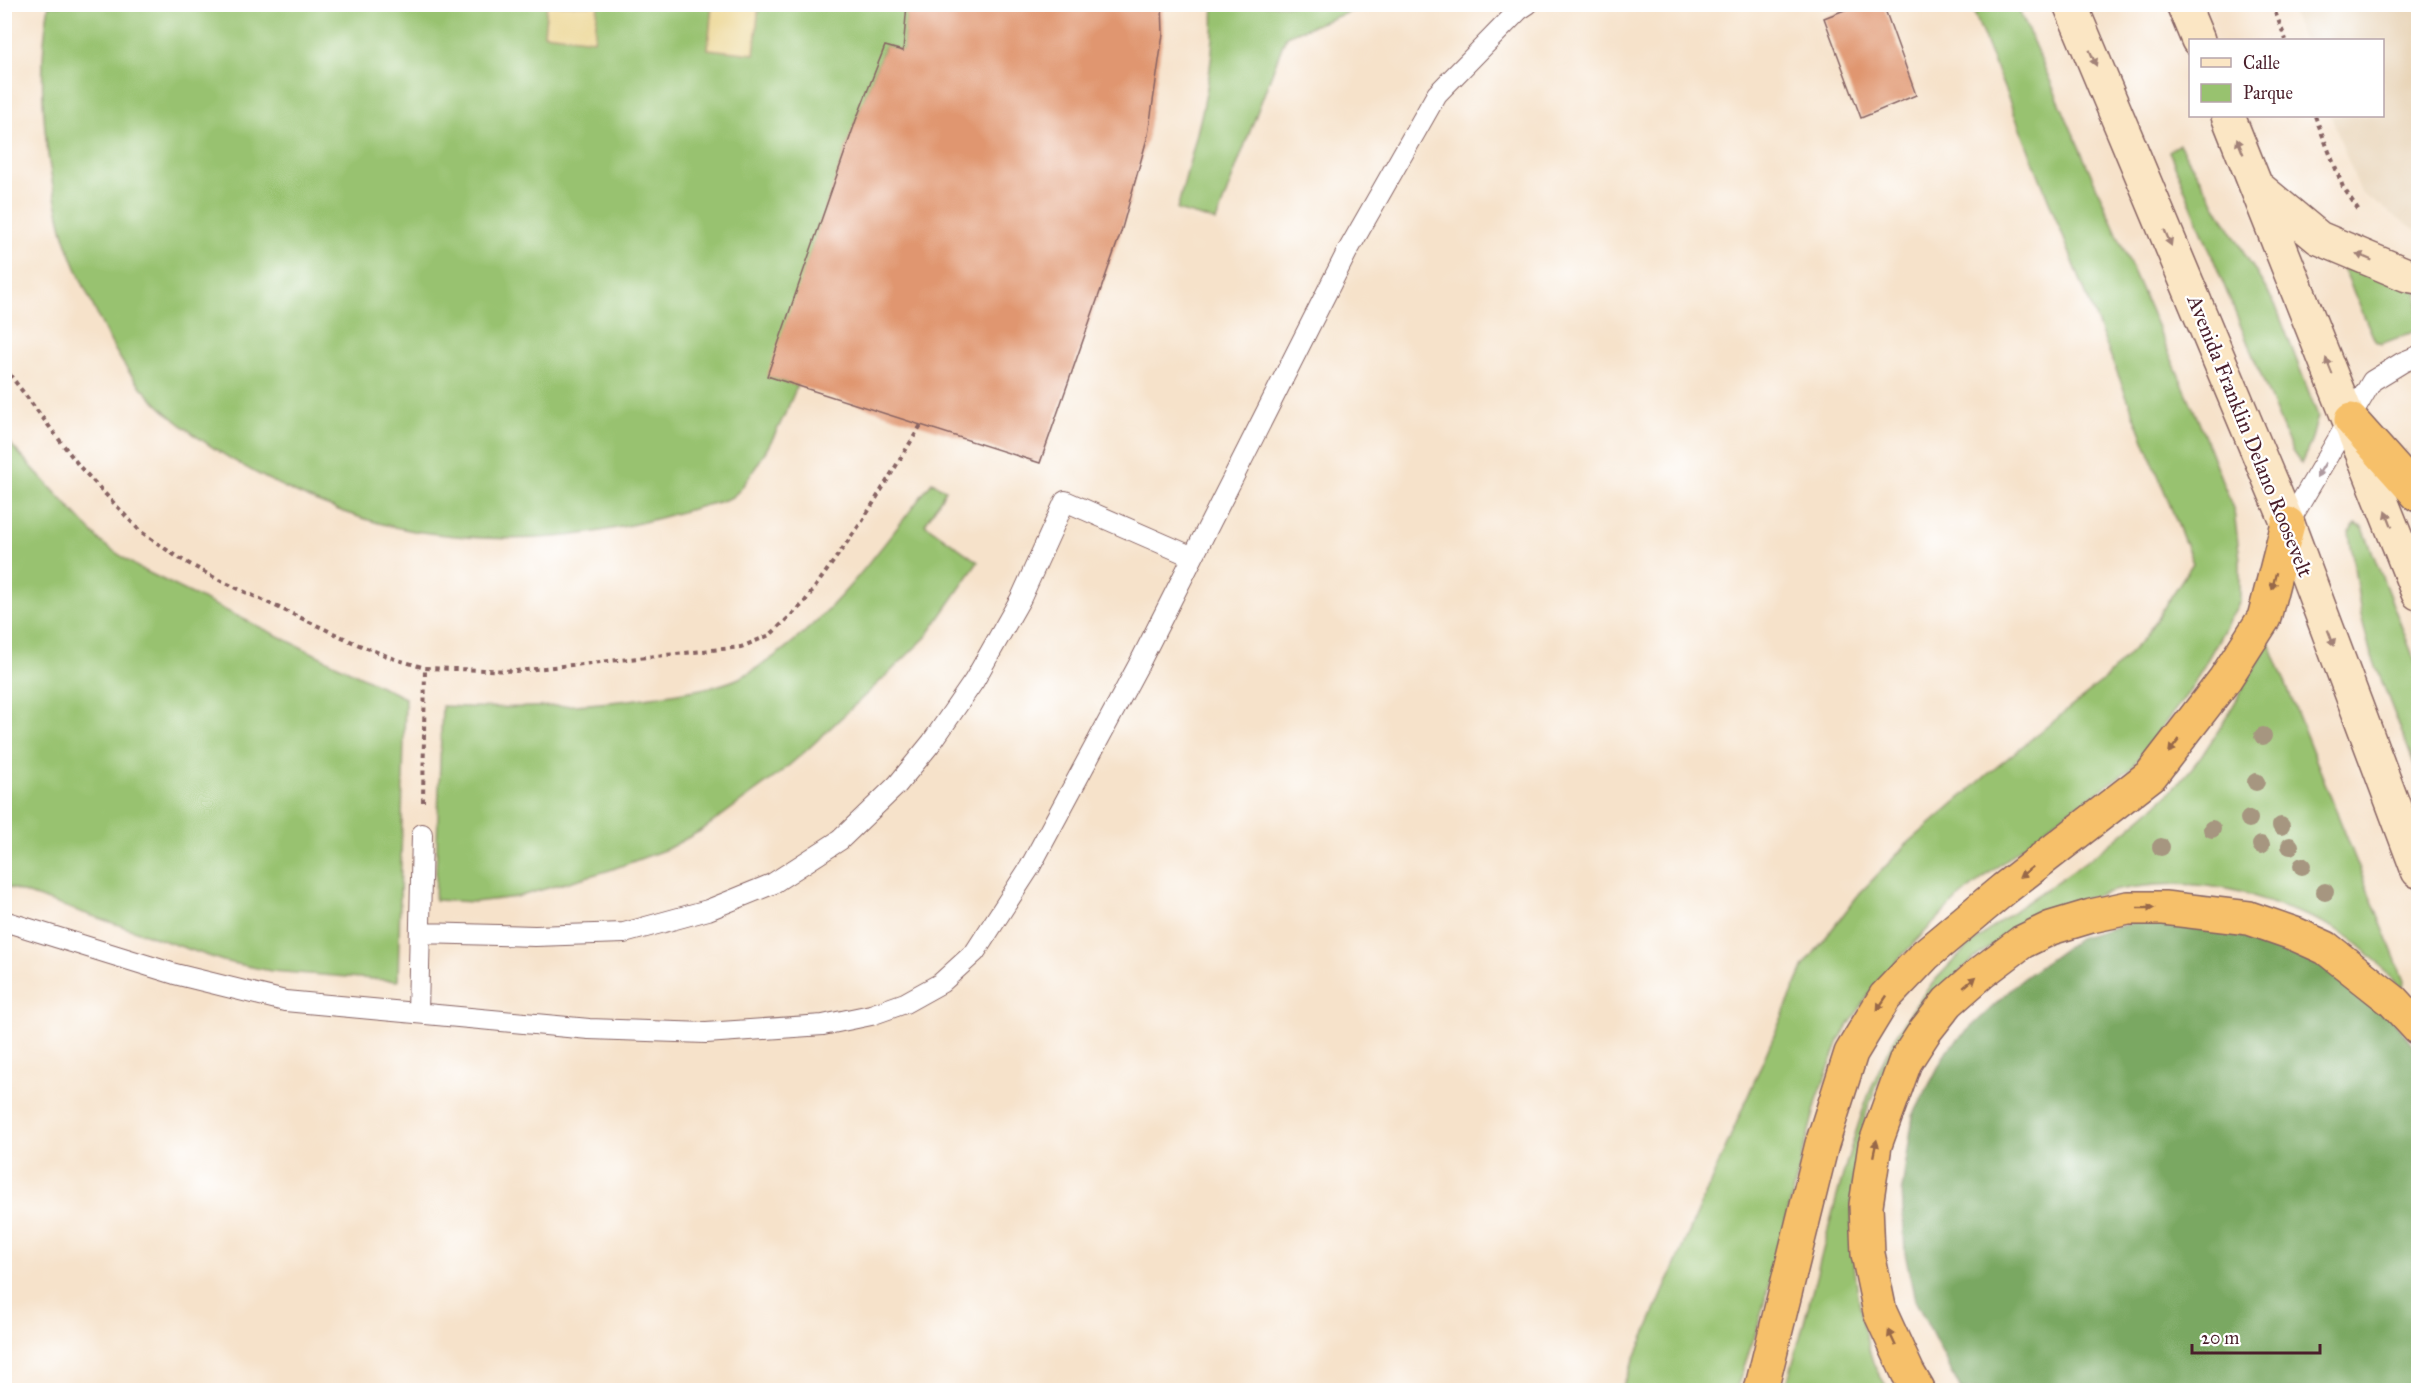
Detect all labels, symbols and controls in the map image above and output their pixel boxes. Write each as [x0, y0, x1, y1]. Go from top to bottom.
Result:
legend [2189, 39, 2384, 117]
one-way arrow [2088, 50, 2098, 68]
text: Calle [2243, 52, 2280, 74]
text: Parque [2243, 82, 2293, 105]
one-way arrow [2235, 137, 2244, 155]
one-way arrow [2163, 230, 2173, 248]
one-way arrow [2355, 252, 2373, 261]
street label: Avenida Franklin Delano Roosevelt [2181, 290, 2319, 581]
one-way arrow [2324, 356, 2334, 374]
one-way arrow [2315, 462, 2326, 478]
one-way arrow [2384, 510, 2394, 528]
one-way arrow [2268, 572, 2278, 590]
one-way arrow [2327, 629, 2336, 647]
one-way arrow [2169, 739, 2181, 754]
one-way arrow [2019, 866, 2034, 878]
one-way arrow [2136, 903, 2155, 913]
one-way arrow [1962, 976, 1977, 989]
one-way arrow [1877, 994, 1888, 1011]
one-way arrow [1871, 1139, 1881, 1157]
scale bar [2192, 1317, 2320, 1355]
text: 20 m [2201, 1327, 2239, 1349]
one-way arrow [1887, 1329, 1897, 1347]

